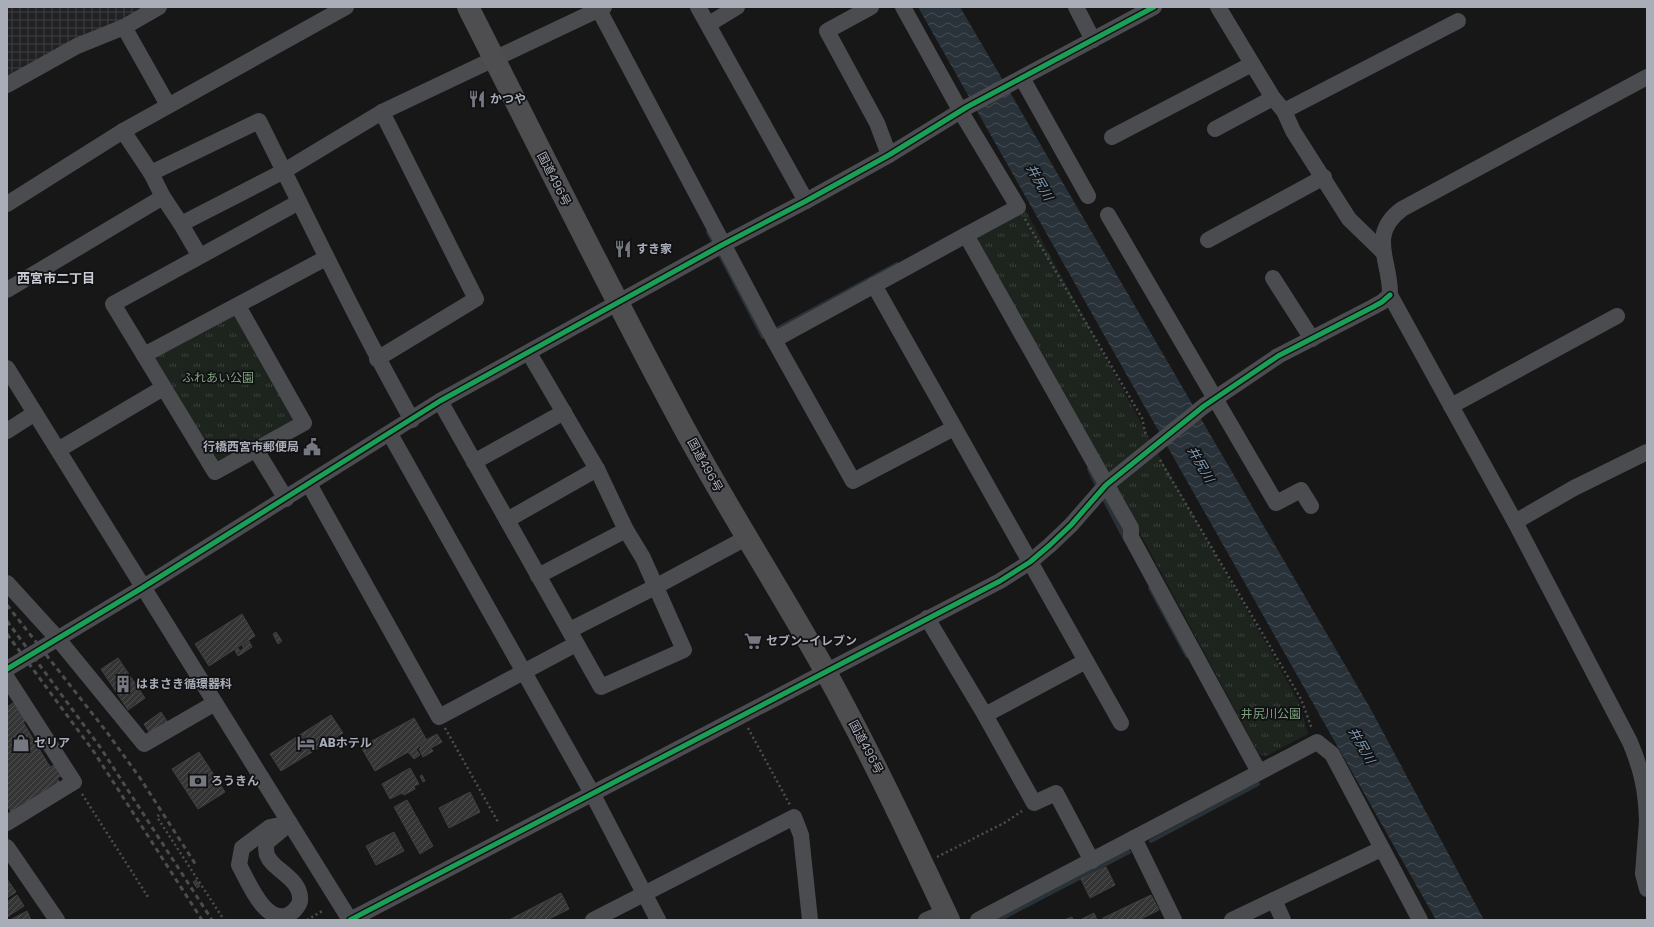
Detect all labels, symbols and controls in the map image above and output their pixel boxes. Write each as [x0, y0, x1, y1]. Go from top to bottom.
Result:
restaurant icon: かつや [467, 89, 487, 109]
place label: かつや [490, 90, 526, 107]
street label: 国道496号 [534, 149, 575, 209]
water label: 井尻川 [1022, 161, 1059, 206]
restaurant icon: すき家 [613, 239, 633, 259]
place label: すき家 [636, 240, 672, 257]
district label: 西宮市二丁目 [17, 269, 95, 288]
park label: ふれあい公園 [182, 369, 254, 386]
street label: 国道496号 [684, 435, 727, 495]
public building icon: 行橋西宮市郵便局 [302, 437, 322, 457]
place label: 行橋西宮市郵便局 [203, 438, 299, 455]
water label: 井尻川 [1183, 443, 1220, 488]
supermarket icon: セブン-イレブン [743, 631, 763, 651]
place label: セブン-イレブン [766, 632, 857, 649]
building icon: はまさき循環器科 [113, 674, 133, 694]
place label: はまさき循環器科 [136, 675, 232, 692]
park label: 井尻川公園 [1241, 705, 1301, 722]
street label: 国道496号 [845, 717, 888, 777]
water label: 井尻川 [1344, 724, 1381, 769]
shop icon: セリア [11, 733, 31, 753]
hotel icon: ABホテル [296, 733, 316, 753]
place label: セリア [34, 734, 70, 751]
place label: ABホテル [319, 734, 372, 751]
bank icon: ろうきん [188, 771, 208, 791]
place label: ろうきん [211, 772, 259, 789]

